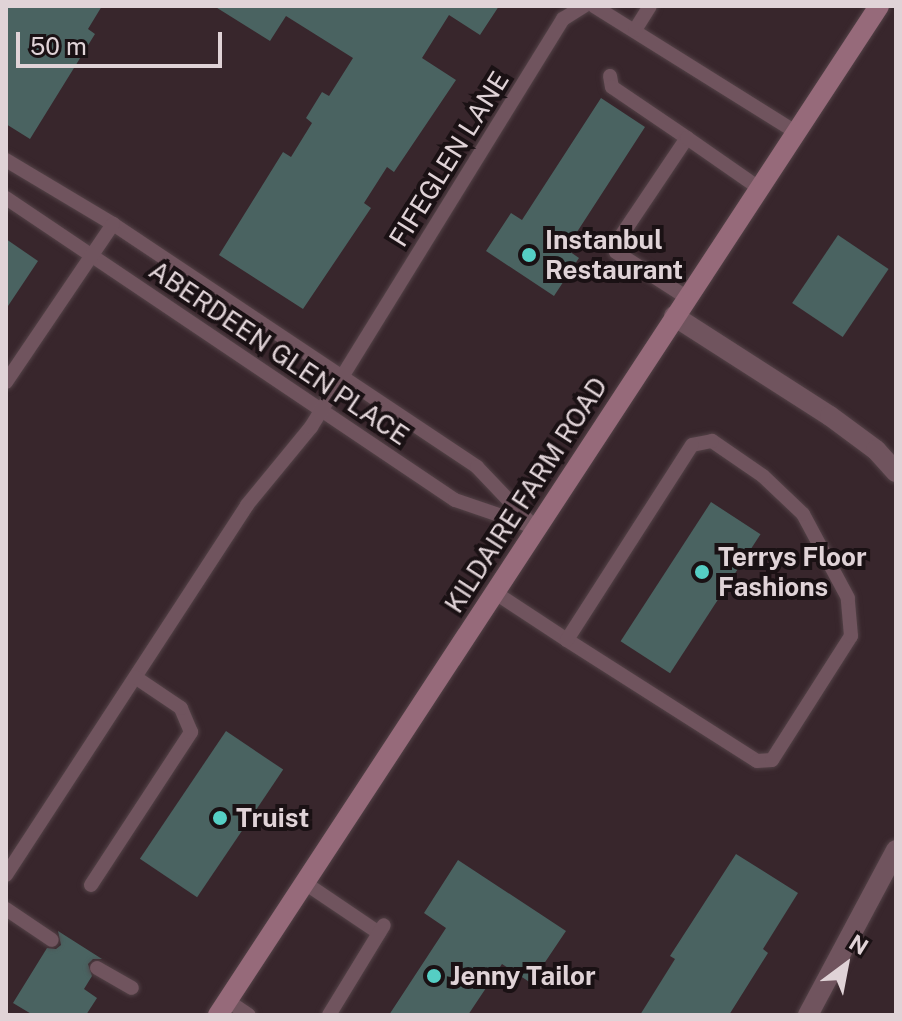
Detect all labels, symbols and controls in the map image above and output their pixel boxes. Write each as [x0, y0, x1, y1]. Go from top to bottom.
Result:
scale bar [20, 16, 226, 66]
text: 50 m [30, 32, 87, 60]
street label: FIFEGLEN LANE [383, 66, 515, 252]
place label: Instanbul Restaurant [545, 224, 683, 286]
marker: Instanbul Restaurant [520, 246, 538, 264]
street label: ABERDEEN GLEN PLACE [143, 254, 415, 452]
street label: KILDAIRE FARM ROAD [438, 371, 614, 619]
place label: Terrys Floor Fashions [718, 541, 867, 602]
marker: Terrys Floor Fashions [693, 563, 711, 581]
place label: Truist [236, 802, 309, 834]
marker: Truist [211, 809, 229, 827]
north arrow [806, 925, 886, 1005]
text: N [845, 929, 873, 960]
place label: Jenny Tailor [450, 960, 596, 992]
marker: Jenny Tailor [425, 967, 443, 985]

